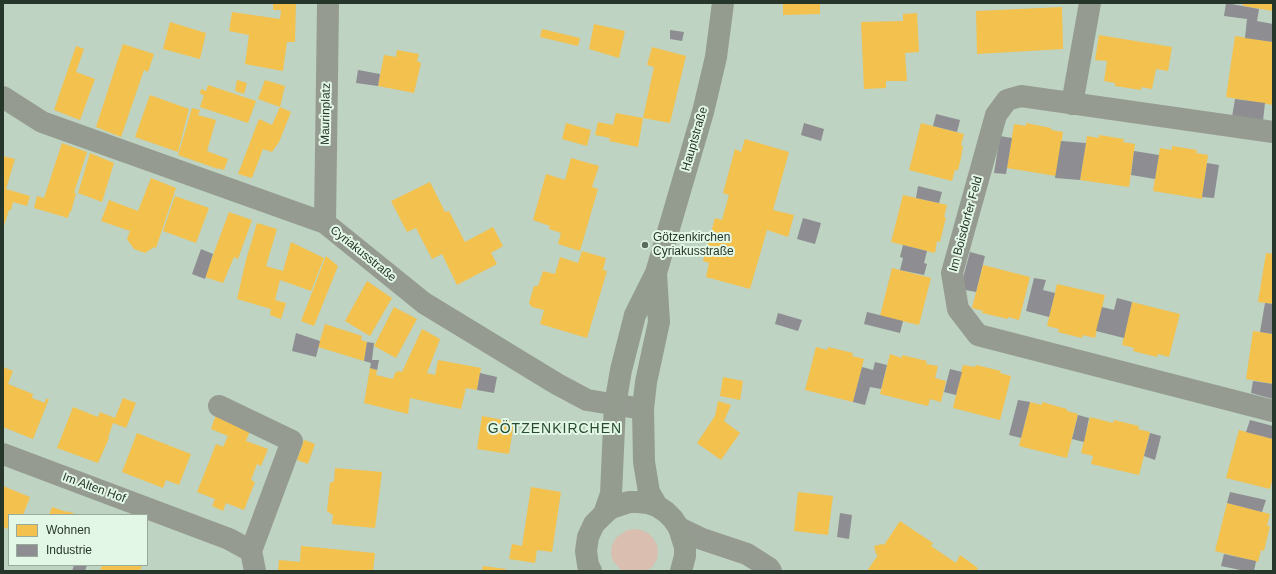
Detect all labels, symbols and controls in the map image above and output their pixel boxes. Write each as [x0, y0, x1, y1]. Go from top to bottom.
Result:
street label: Maurinplatz [318, 83, 334, 145]
street label: Hauptstraße [679, 105, 711, 173]
street label: Im Boisdorfer Feld [946, 175, 986, 273]
street label: Cyriakusstraße [327, 223, 399, 285]
place label: Götzenkirchen Cyriakusstraße [653, 231, 734, 259]
marker: Götzenkirchen Cyriakusstraße [640, 240, 650, 250]
district label: GÖTZENKIRCHEN [488, 421, 622, 437]
street label: Im Alten Hof [61, 470, 127, 506]
legend [8, 514, 148, 566]
text: Wohnen [46, 523, 90, 537]
text: Industrie [46, 543, 92, 557]

